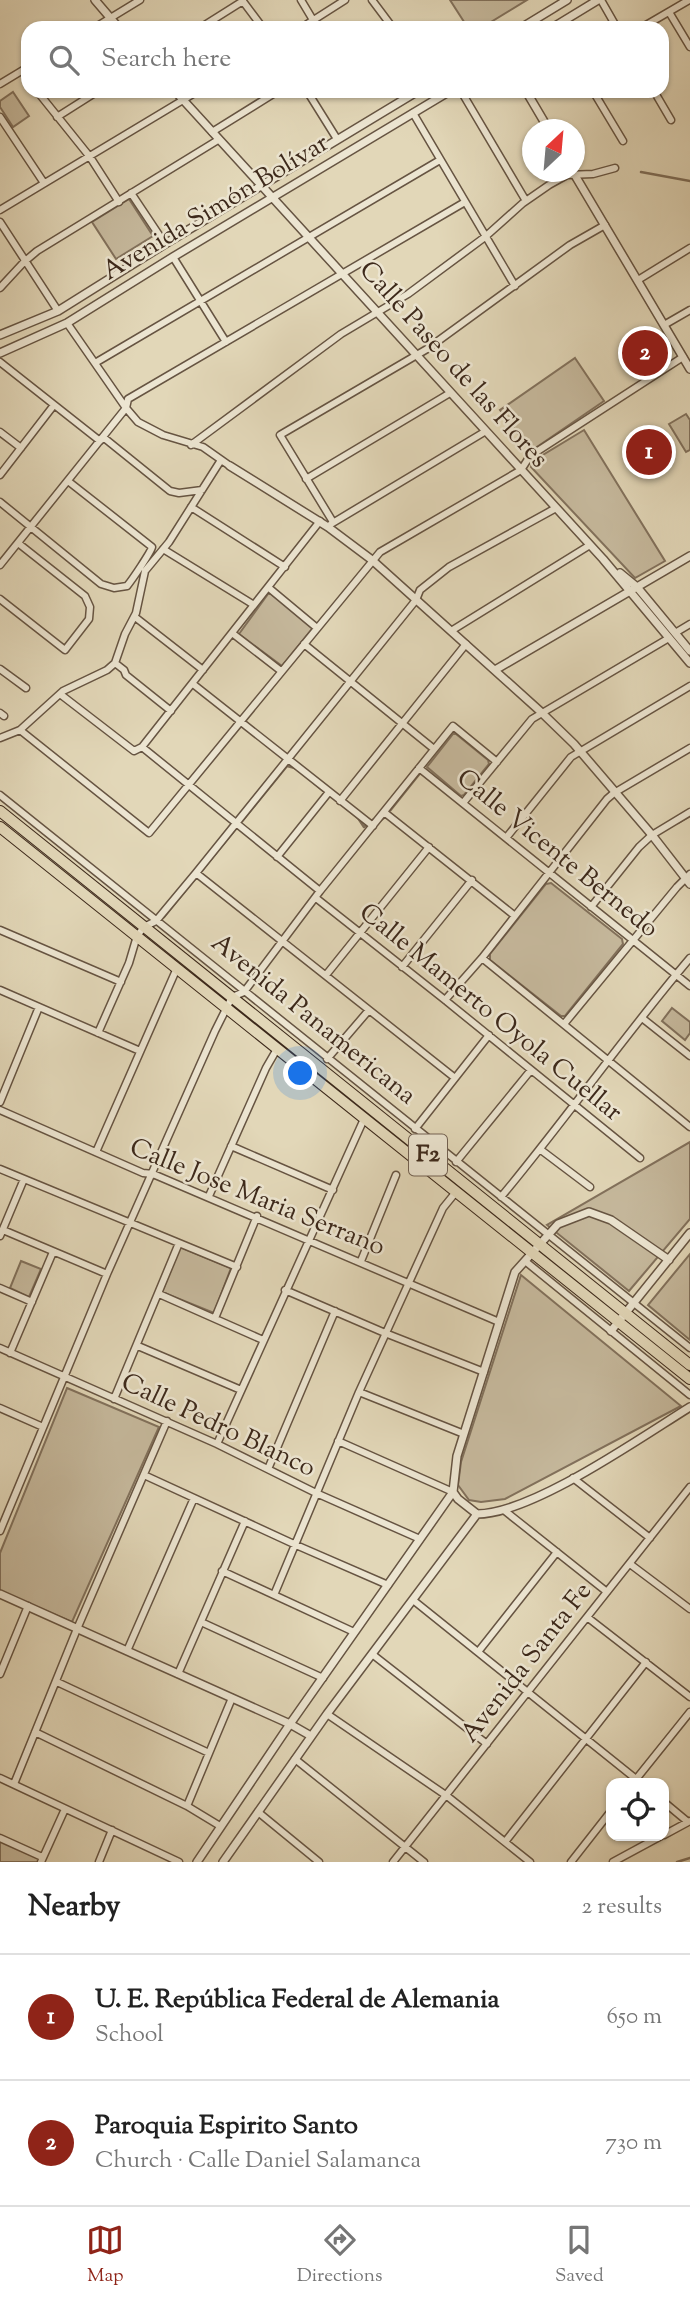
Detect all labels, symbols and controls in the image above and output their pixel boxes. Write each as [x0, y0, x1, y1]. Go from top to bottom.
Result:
search box [21, 21, 669, 98]
icon: search [45, 41, 83, 79]
text: Search here [101, 41, 231, 78]
north arrow [522, 119, 585, 182]
street label: Avenida Simón Bolívar [96, 125, 337, 290]
street label: Calle Paseo de las Flores [350, 253, 556, 477]
pin: 2 [622, 327, 668, 379]
pin: 1 [626, 426, 672, 478]
street label: Calle Vicente Bernedo [448, 761, 666, 947]
street label: Calle Mamerto Oyola Cuellar [350, 895, 630, 1131]
street label: Avenida Panamericana [202, 926, 424, 1114]
your location [283, 1056, 317, 1090]
street label: Calle Jose Maria Serrano [124, 1130, 390, 1266]
road number: F2 [409, 1134, 447, 1176]
street label: Calle Pedro Blanco [115, 1365, 321, 1487]
street label: Avenida Santa Fe [453, 1575, 601, 1751]
map controls [606, 1778, 669, 1841]
button: locate [606, 1778, 669, 1841]
text: Nearby [28, 1886, 120, 1929]
text: 2 results [582, 1891, 662, 1924]
text: U. E. República Federal de Alemania [95, 1982, 500, 2019]
text: 1 [47, 2001, 55, 2034]
text: 650 m [607, 2001, 662, 2034]
text: School [95, 2019, 164, 2052]
text: Paroquia Espirito Santo [95, 2108, 358, 2145]
text: 2 [46, 2127, 56, 2160]
text: 730 m [605, 2127, 662, 2160]
text: Church · Calle Daniel Salamanca [95, 2145, 421, 2178]
tab: Map [86, 2221, 124, 2290]
tab: Directions [297, 2221, 382, 2290]
tab: Saved [555, 2221, 604, 2290]

